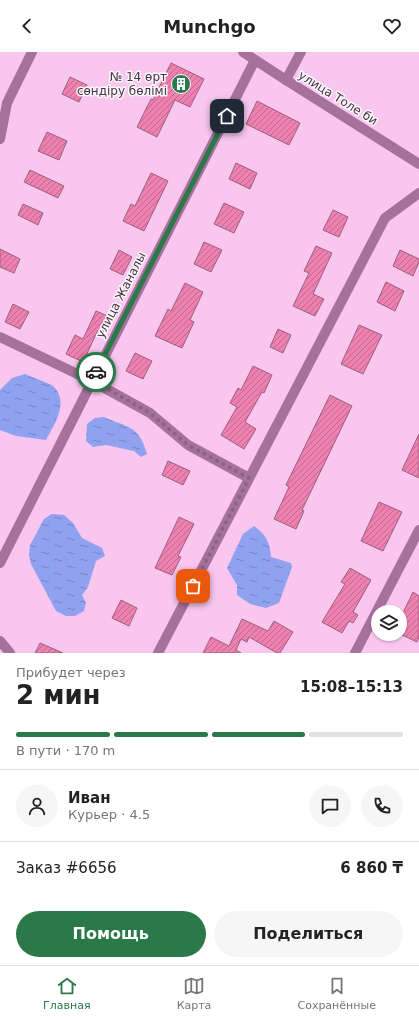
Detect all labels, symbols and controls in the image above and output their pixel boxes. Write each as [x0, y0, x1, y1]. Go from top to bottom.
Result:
icon: back [16, 15, 38, 37]
icon: heart [381, 15, 403, 37]
text: Munchgo [163, 16, 256, 37]
street label: улица Толе би [296, 68, 380, 128]
place label: № 14 өрт сөндіру бөлімі [77, 70, 167, 98]
building icon: № 14 өрт сөндіру бөлімі [170, 73, 192, 95]
pin [210, 99, 244, 133]
icon: home [216, 105, 238, 127]
street label: улица Жаналы [93, 250, 149, 340]
courier [76, 352, 116, 392]
icon: car [85, 361, 107, 383]
pin [176, 569, 210, 603]
icon: bag [182, 575, 204, 597]
map controls [371, 605, 407, 641]
button: layers [371, 605, 407, 641]
text: Прибудет через [16, 665, 126, 680]
text: 15:08–15:13 [300, 678, 403, 696]
text: 2 мин [16, 680, 101, 710]
text: В пути · 170 m [16, 743, 115, 758]
button: person [16, 785, 58, 827]
button: chat [309, 785, 351, 827]
button: phone [361, 785, 403, 827]
text: Иван [68, 789, 111, 807]
text: Курьер · 4.5 [68, 807, 150, 822]
text: Заказ #6656 [16, 859, 117, 877]
text: 6 860 ₸ [340, 859, 403, 877]
button: Помощь [16, 911, 206, 957]
button: Поделиться [214, 911, 403, 957]
tab: Главная [43, 975, 91, 1012]
tab: Карта [177, 975, 211, 1012]
tab: Сохранённые [297, 975, 376, 1012]

